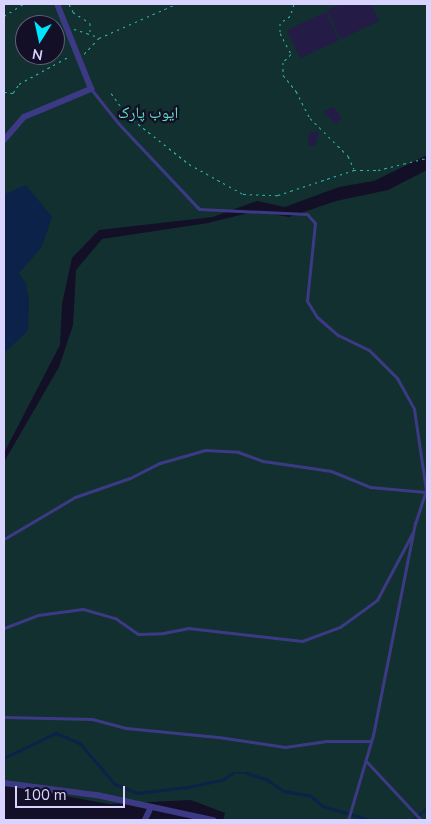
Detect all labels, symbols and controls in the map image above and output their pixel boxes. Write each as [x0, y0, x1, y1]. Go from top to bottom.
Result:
north arrow [15, 15, 65, 65]
text: N [31, 44, 44, 65]
park label: ایوب پارک [118, 103, 178, 123]
scale bar [18, 776, 128, 808]
text: 100 m [23, 785, 67, 805]

